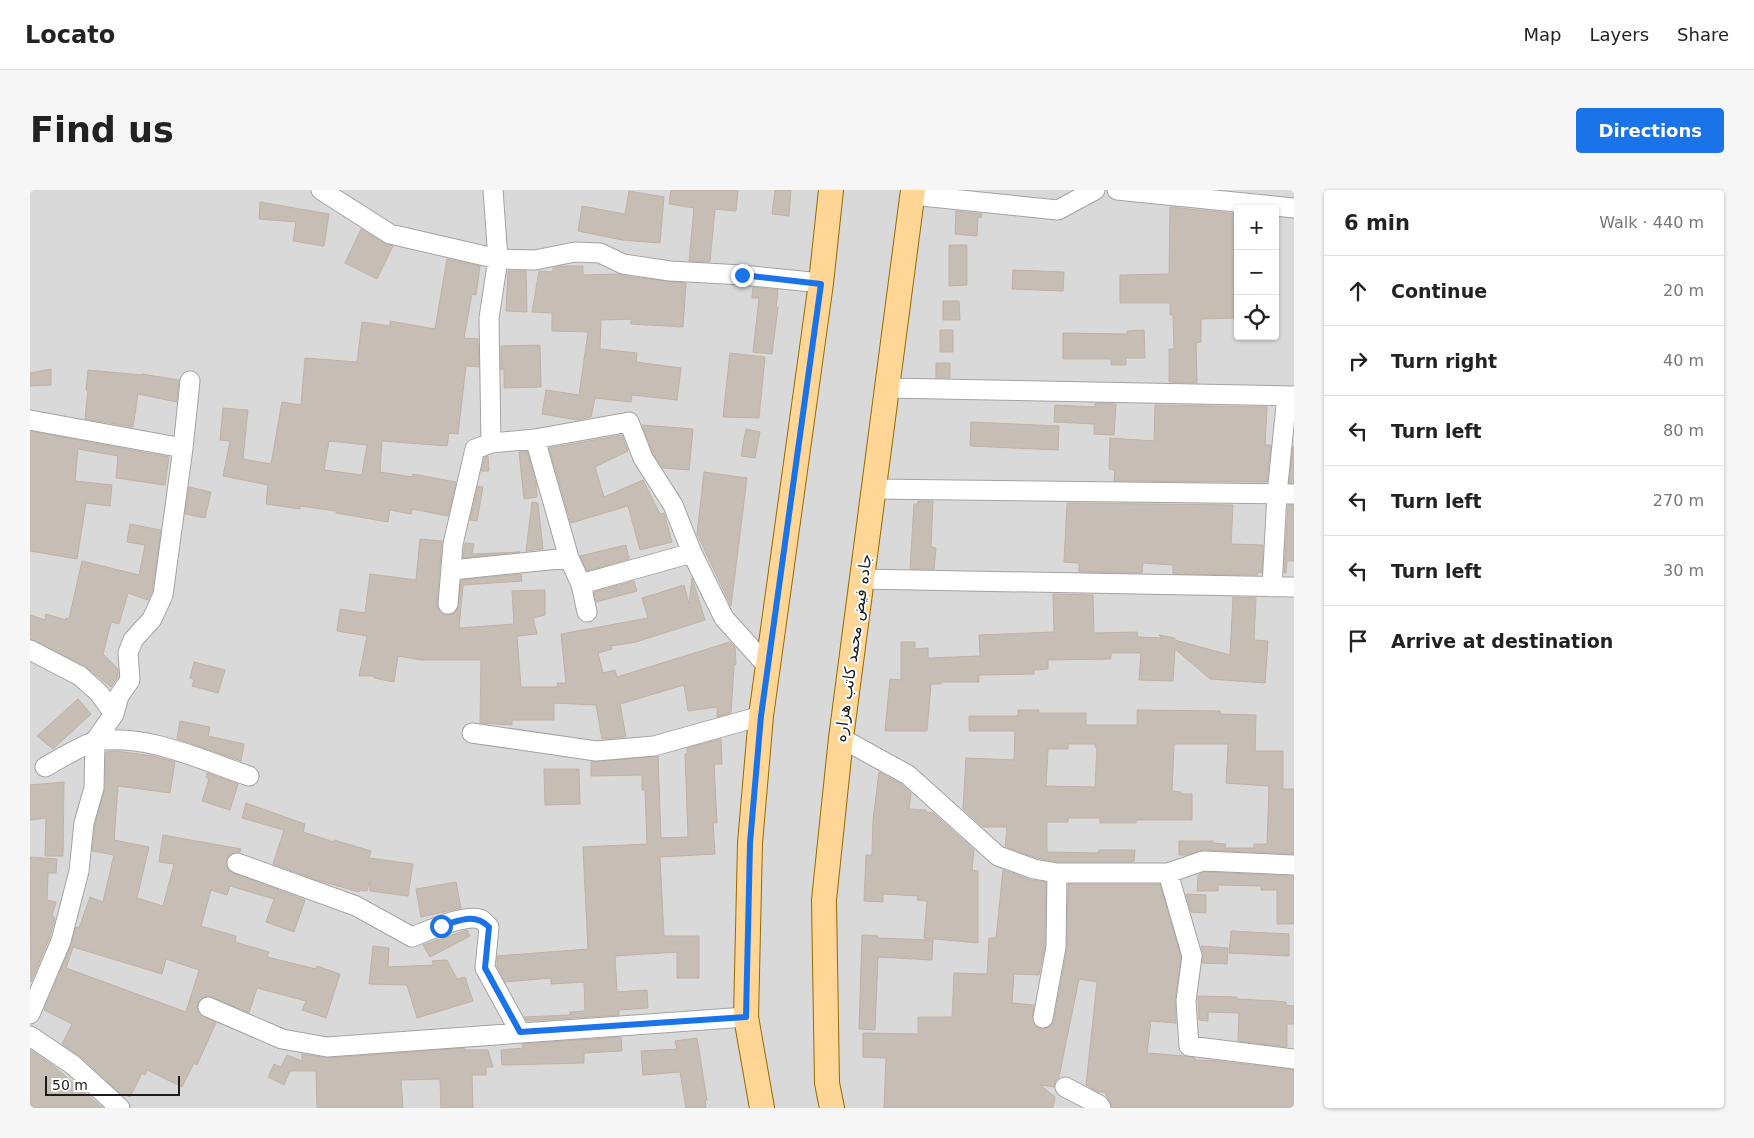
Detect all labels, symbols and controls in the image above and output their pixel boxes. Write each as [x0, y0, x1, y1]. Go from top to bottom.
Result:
text: Locato [25, 21, 115, 49]
text: Map [1523, 24, 1561, 45]
text: Layers [1589, 24, 1649, 45]
text: Share [1677, 24, 1729, 45]
button: Directions [1576, 108, 1724, 153]
text: Find us [30, 110, 174, 150]
map controls [1234, 205, 1279, 340]
button: + [1234, 205, 1279, 250]
text: 6 min [1344, 211, 1410, 235]
text: Walk · 440 m [1599, 213, 1704, 232]
button: − [1234, 250, 1279, 295]
route end [731, 264, 754, 287]
icon: ahead [1344, 277, 1372, 305]
text: Continue [1391, 280, 1487, 302]
text: 20 m [1663, 281, 1704, 300]
button: locate [1234, 295, 1279, 340]
icon: right [1344, 347, 1372, 375]
text: Turn right [1391, 350, 1497, 372]
text: 40 m [1663, 351, 1704, 370]
icon: left [1344, 417, 1372, 445]
text: Turn left [1391, 420, 1482, 442]
text: 80 m [1663, 421, 1704, 440]
icon: left [1344, 487, 1372, 515]
text: Turn left [1391, 490, 1482, 512]
text: 270 m [1653, 491, 1704, 510]
street label: جاده فیض محمد کاتب هزاره [830, 553, 877, 743]
icon: left [1344, 557, 1372, 585]
text: Turn left [1391, 560, 1482, 582]
text: 30 m [1663, 561, 1704, 580]
icon: arrive [1344, 627, 1372, 655]
text: Arrive at destination [1391, 630, 1613, 652]
route start [430, 915, 453, 938]
scale bar [45, 1073, 180, 1096]
text: 50 m [52, 1077, 88, 1093]

